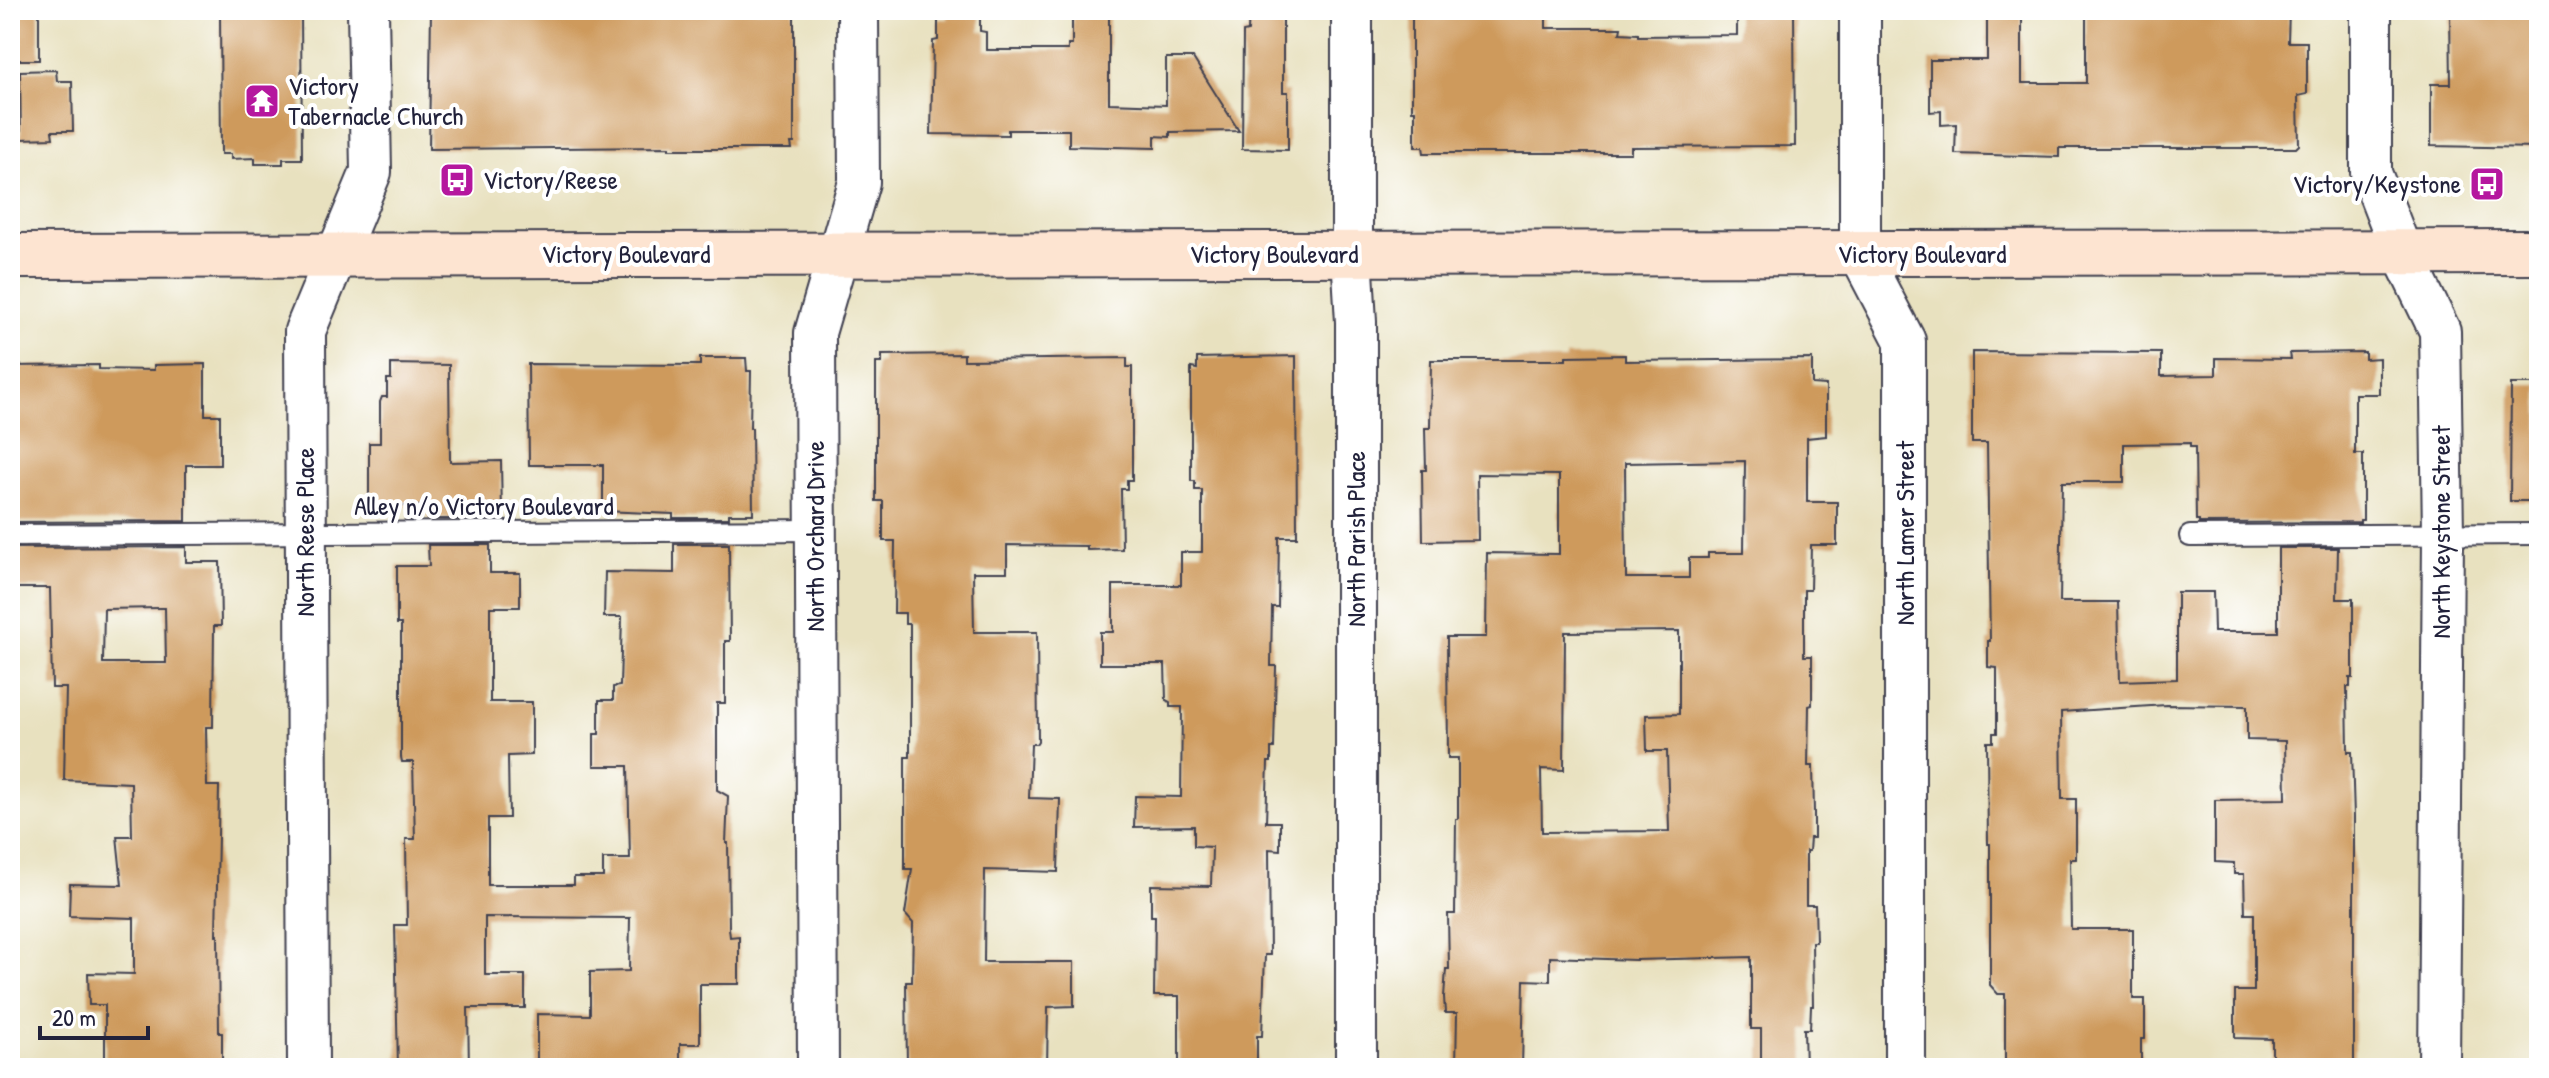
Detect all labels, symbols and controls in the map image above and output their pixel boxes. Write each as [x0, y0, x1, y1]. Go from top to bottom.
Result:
place label: Victory Tabernacle Church [288, 68, 463, 133]
temple icon: Victory Tabernacle Church [243, 82, 281, 120]
bus stop icon: Victory/Reese [438, 161, 476, 199]
place label: Victory/Reese [483, 162, 618, 197]
bus stop icon: Victory/Keystone [2468, 165, 2506, 203]
place label: Victory/Keystone [2293, 166, 2461, 201]
street label: Victory Boulevard [541, 236, 711, 271]
street label: Victory Boulevard [1189, 236, 1359, 271]
street label: Victory Boulevard [1837, 236, 2007, 271]
street label: North Keystone Street [2423, 424, 2458, 639]
street label: North Lamer Street [1887, 440, 1922, 625]
street label: North Orchard Drive [797, 441, 832, 631]
street label: North Reese Place [287, 447, 322, 617]
street label: North Parish Place [1338, 451, 1373, 627]
street label: Alley n/o Victory Boulevard [354, 488, 614, 523]
scale bar [40, 990, 148, 1040]
text: 20 m [52, 1001, 96, 1033]

